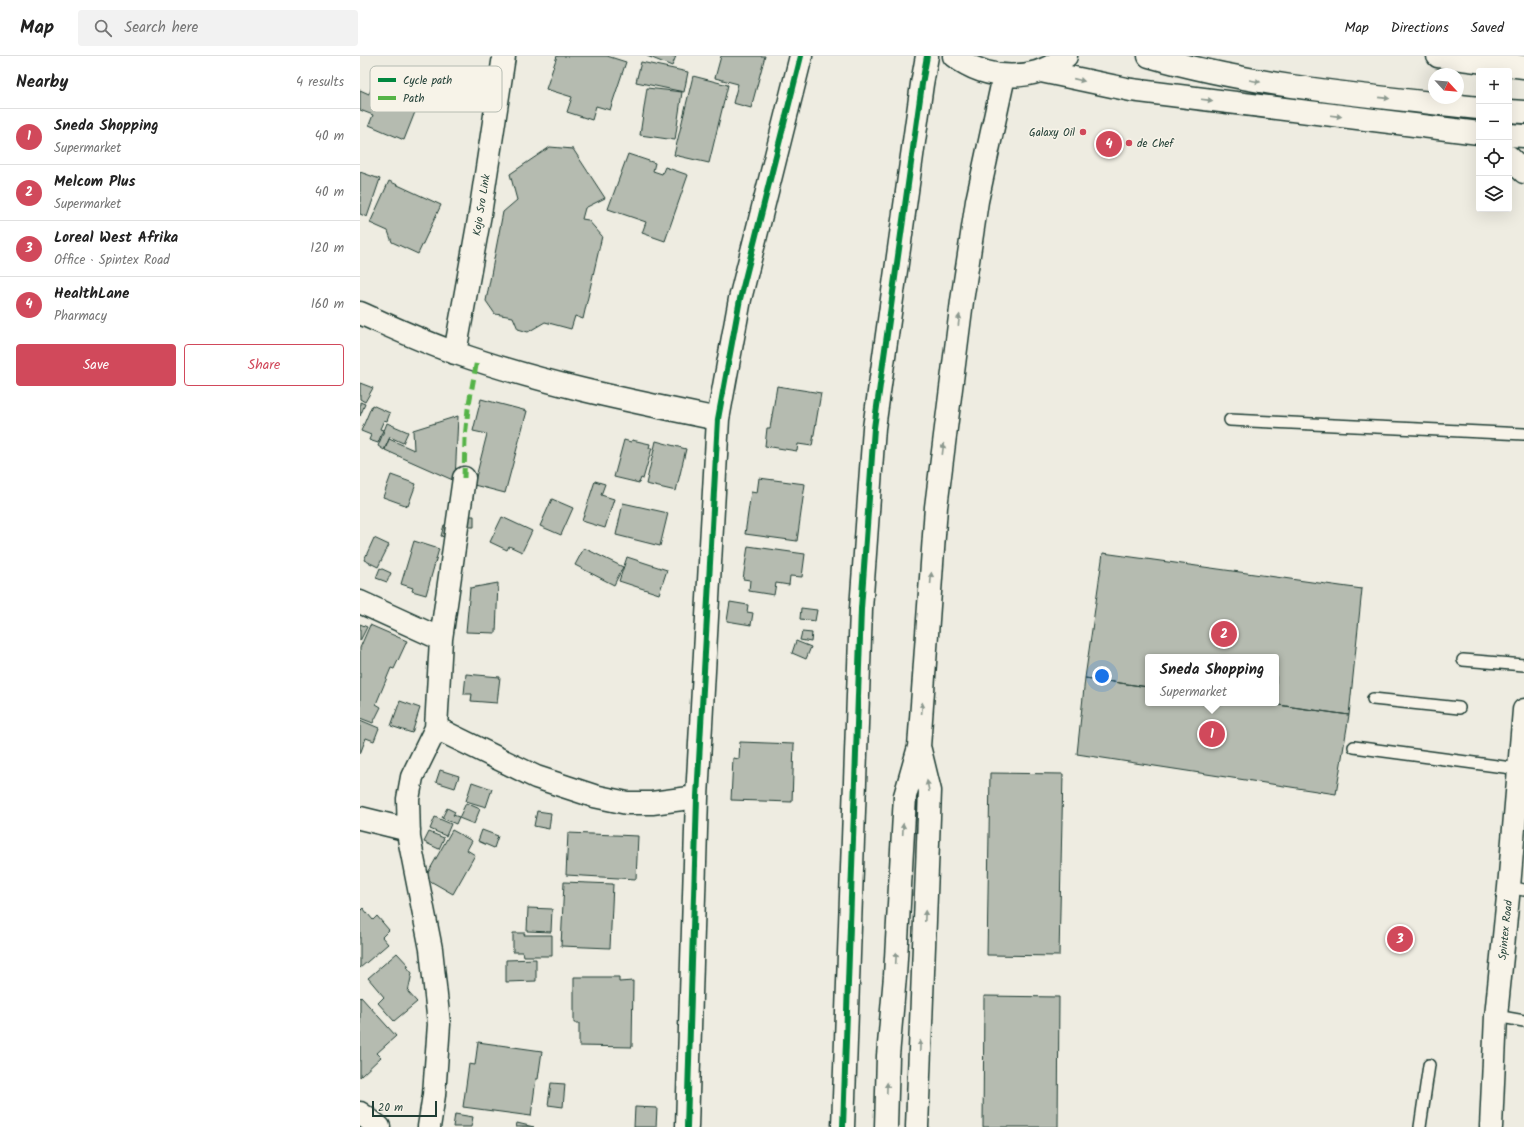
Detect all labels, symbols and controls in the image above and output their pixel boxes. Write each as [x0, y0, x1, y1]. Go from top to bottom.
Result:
search box [78, 10, 358, 46]
text: Map [20, 13, 54, 43]
text: Search here [124, 16, 198, 40]
icon: search [92, 17, 114, 39]
text: Map [1344, 17, 1369, 39]
text: Directions [1391, 17, 1449, 39]
text: Saved [1471, 17, 1504, 39]
legend [370, 66, 502, 112]
north arrow [1428, 68, 1464, 104]
map controls [1476, 68, 1512, 212]
button: + [1476, 68, 1512, 104]
text: Nearby [16, 69, 68, 96]
text: 4 results [296, 72, 344, 93]
text: Cycle path [403, 72, 452, 90]
one-way arrow [1072, 77, 1085, 83]
one-way arrow [1249, 78, 1261, 84]
text: Path [403, 90, 424, 108]
one-way arrow [1378, 94, 1390, 101]
one-way arrow [1201, 97, 1213, 103]
button: − [1476, 104, 1512, 140]
one-way arrow [1330, 113, 1342, 119]
text: Sneda Shopping [54, 114, 159, 138]
place label: Galaxy Oil [1029, 124, 1075, 142]
text: 1 [27, 126, 31, 147]
text: 40 m [315, 126, 344, 147]
marker: Galaxy Oil [1078, 127, 1088, 137]
pin: 4 [1096, 129, 1122, 159]
place label: de Chef [1137, 135, 1175, 153]
text: Supermarket [54, 138, 121, 159]
marker: de Chef [1124, 138, 1134, 148]
button: locate [1476, 140, 1512, 176]
text: Melcom Plus [54, 170, 135, 194]
street label: Kojo Sro Link [468, 172, 496, 237]
button: layers [1476, 176, 1512, 212]
text: 2 [25, 182, 33, 203]
text: 40 m [315, 182, 344, 203]
text: Supermarket [54, 194, 121, 215]
text: Loreal West Afrika [54, 226, 178, 250]
text: 3 [25, 238, 33, 259]
text: 120 m [310, 238, 344, 259]
text: Office · Spintex Road [54, 250, 170, 271]
text: HealthLane [54, 282, 129, 306]
text: 4 [25, 294, 33, 315]
text: 160 m [311, 294, 344, 315]
text: Pharmacy [54, 306, 107, 327]
one-way arrow [956, 314, 963, 326]
button: Save [16, 344, 176, 386]
button: Share [184, 344, 344, 386]
one-way arrow [940, 443, 947, 455]
one-way arrow [928, 572, 935, 585]
pin: 2 [1211, 619, 1237, 649]
popup [1145, 654, 1279, 706]
text: Sneda Shopping [1160, 658, 1264, 682]
your location [1092, 666, 1112, 686]
text: Supermarket [1160, 682, 1227, 703]
one-way arrow [919, 702, 926, 714]
pin: 1 [1199, 719, 1225, 749]
one-way arrow [925, 780, 931, 793]
one-way arrow [900, 823, 907, 835]
street label: Spintex Road [1494, 899, 1518, 961]
one-way arrow [922, 909, 928, 922]
pin: 3 [1387, 924, 1413, 954]
one-way arrow [893, 951, 899, 964]
one-way arrow [917, 1040, 924, 1052]
one-way arrow [884, 1082, 891, 1094]
scale bar [372, 1099, 437, 1118]
text: 20 m [378, 1099, 403, 1117]

